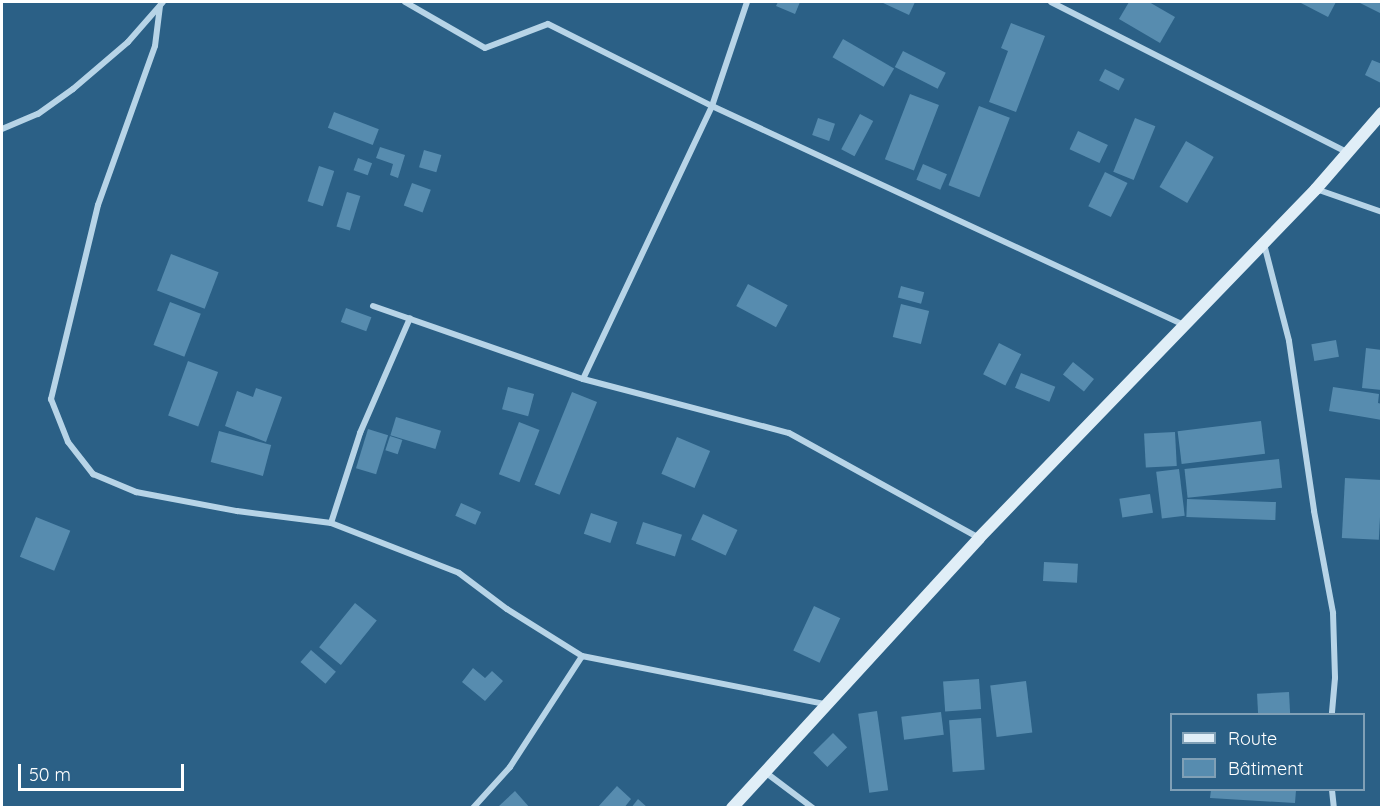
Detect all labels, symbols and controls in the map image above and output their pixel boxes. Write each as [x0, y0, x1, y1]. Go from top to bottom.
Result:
legend [1170, 713, 1365, 791]
text: Route [1228, 727, 1277, 750]
scale bar [21, 752, 188, 790]
text: Bâtiment [1228, 757, 1304, 780]
text: 50 m [29, 763, 71, 786]

